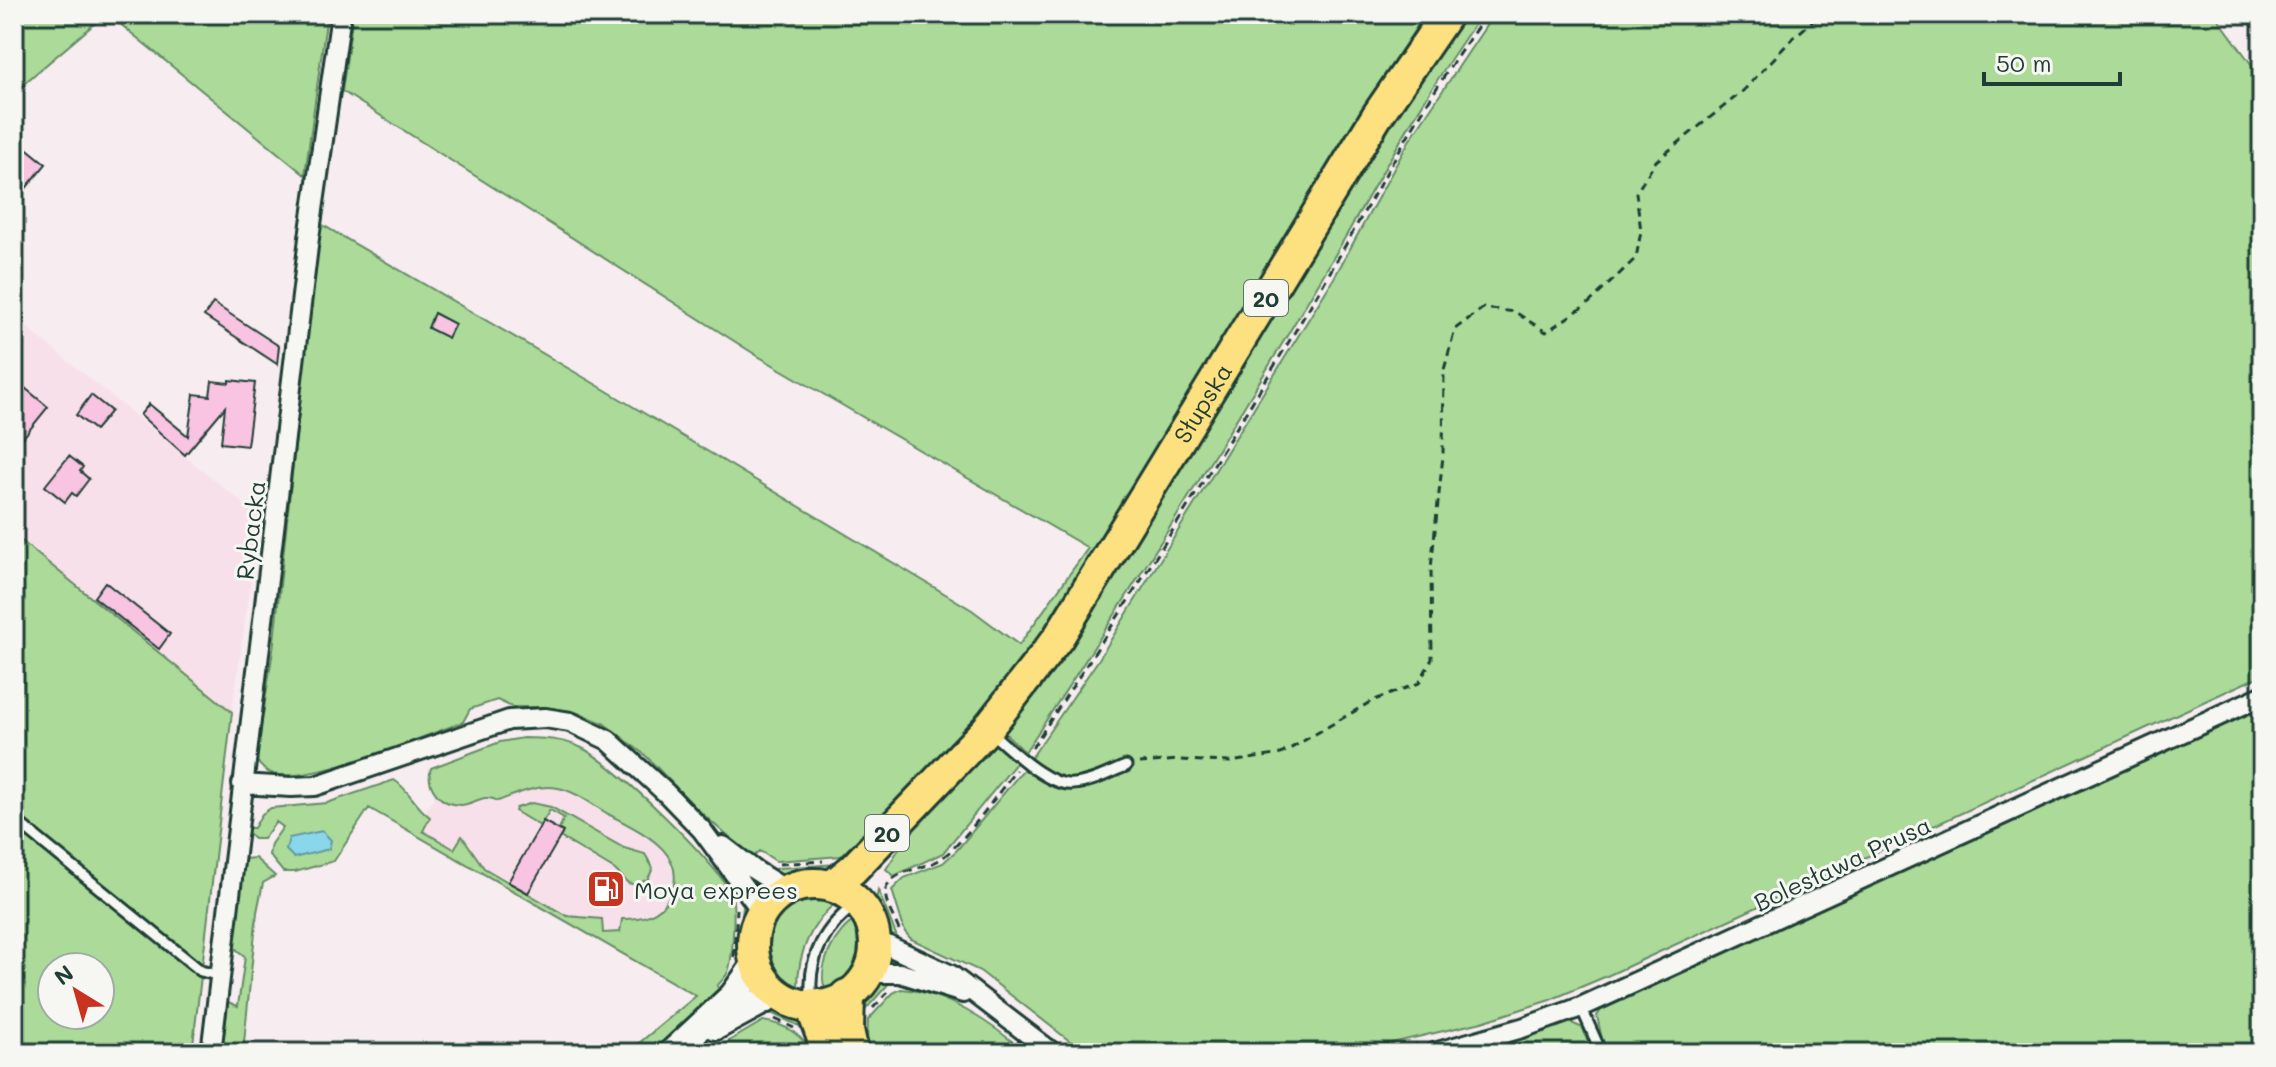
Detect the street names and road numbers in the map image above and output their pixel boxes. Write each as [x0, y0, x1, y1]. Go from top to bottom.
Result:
road number: 20 [1244, 280, 1288, 316]
street label: Słupska [1166, 357, 1238, 448]
street label: Rybacka [229, 478, 271, 582]
street label: Bolesława Prusa [1749, 808, 1935, 918]
road number: 20 [865, 815, 909, 851]

